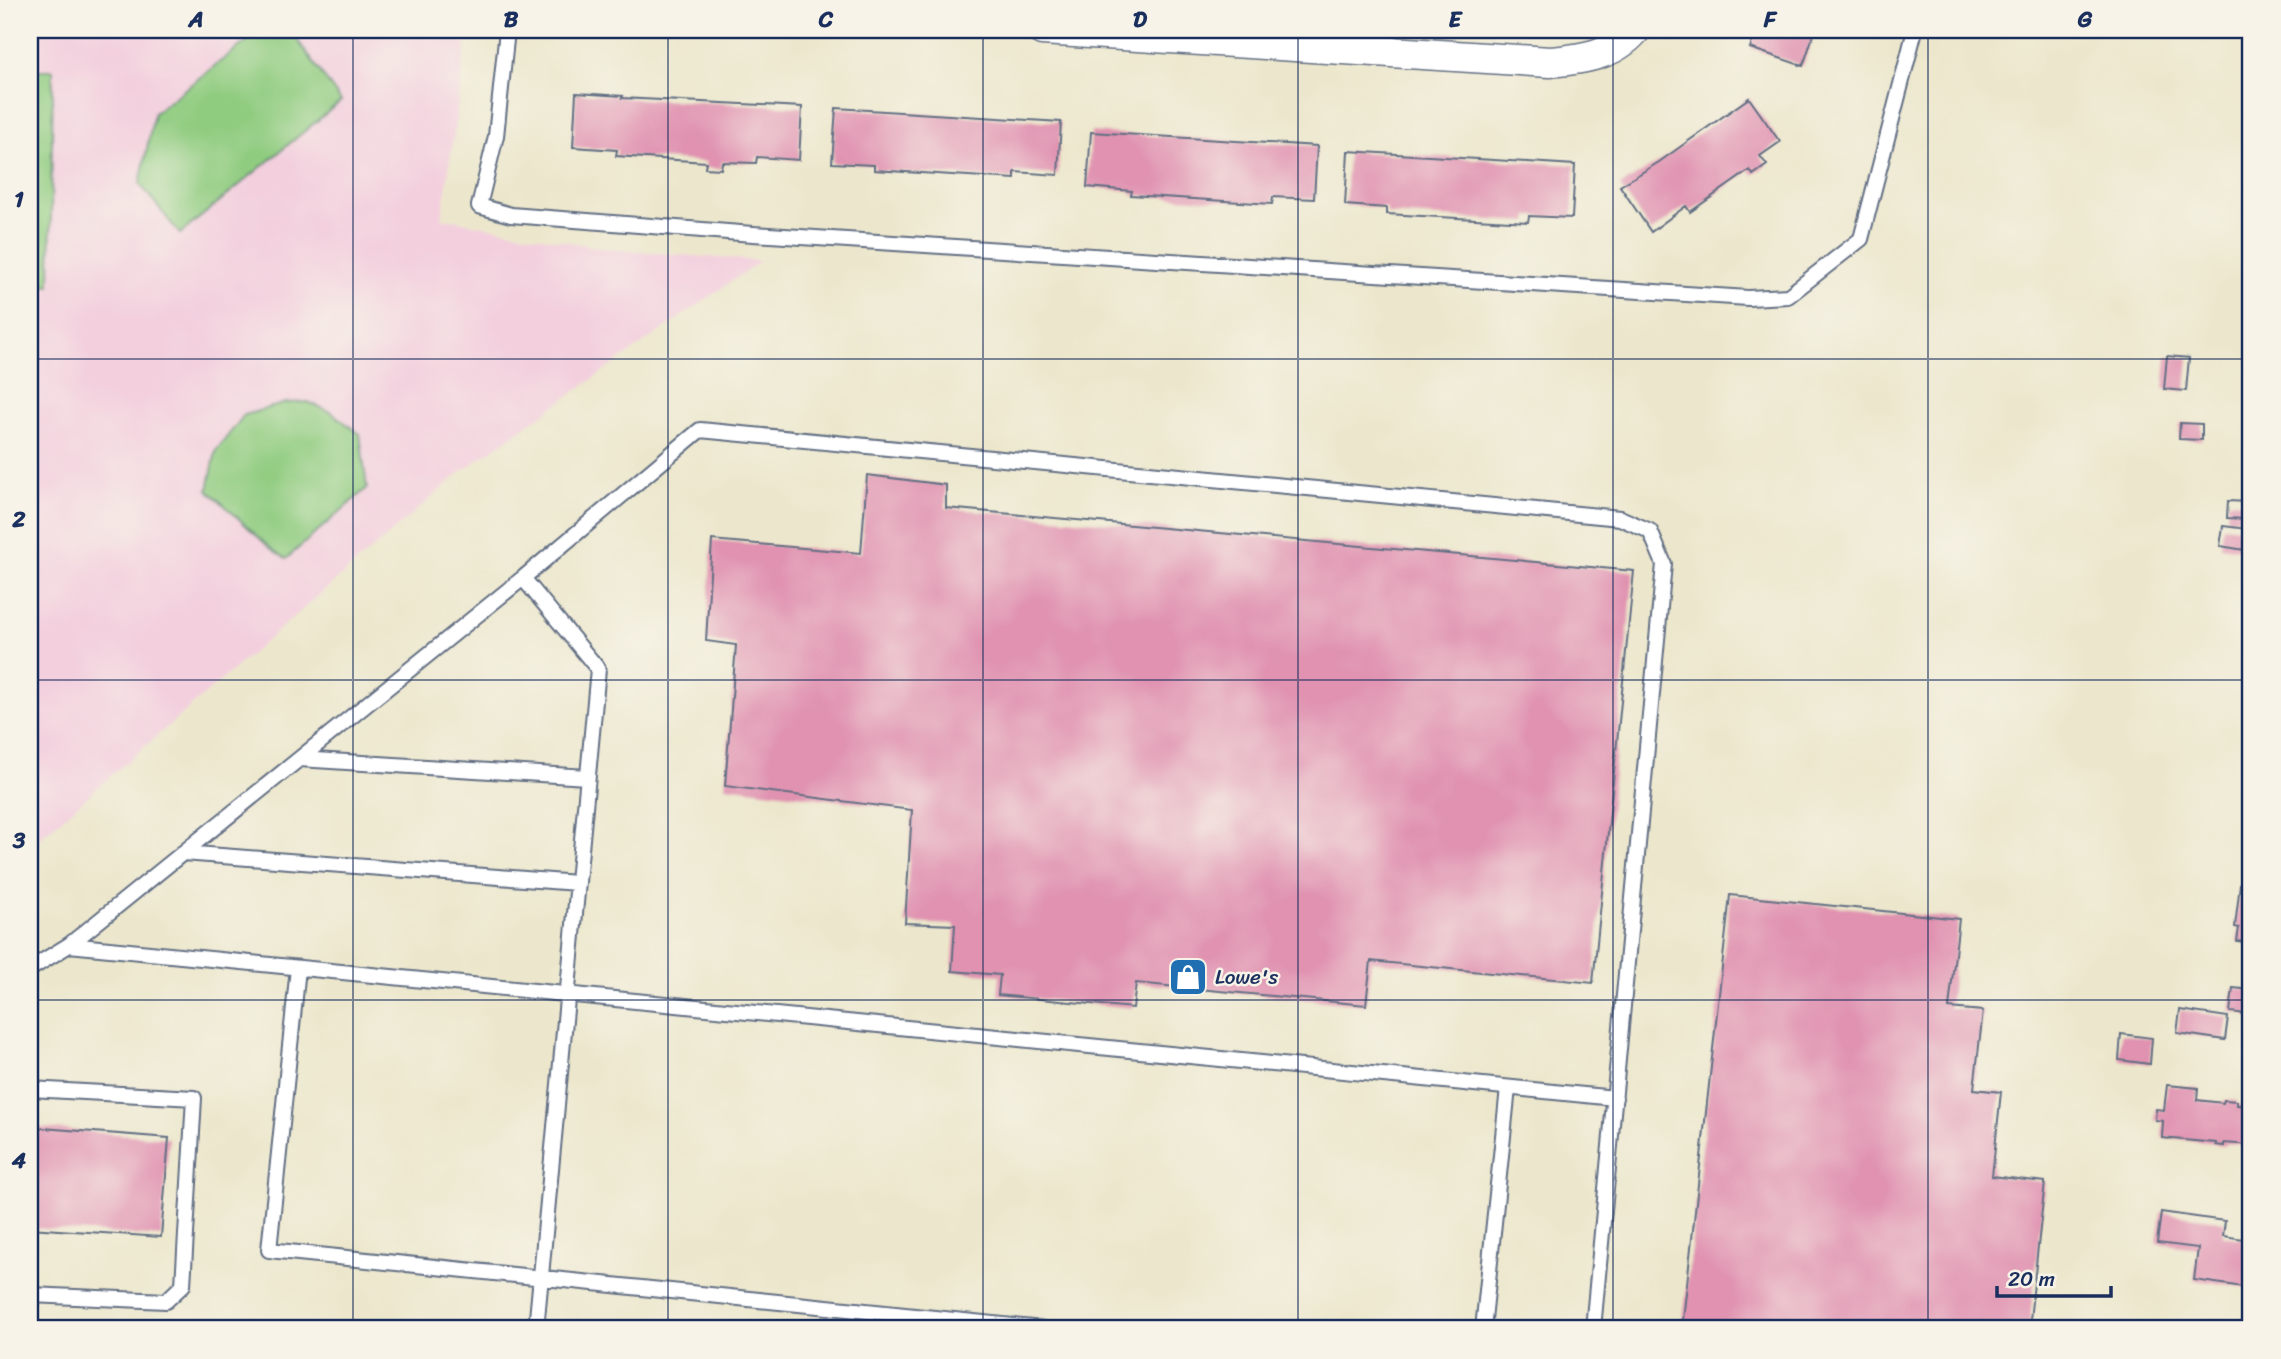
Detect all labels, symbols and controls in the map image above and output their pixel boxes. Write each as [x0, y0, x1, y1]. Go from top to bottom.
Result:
text: A [187, 0, 204, 40]
text: B [504, 0, 519, 40]
text: C [818, 0, 834, 40]
text: D [1133, 0, 1148, 40]
text: E [1449, 0, 1464, 40]
text: F [1763, 0, 1778, 40]
text: G [2077, 0, 2093, 40]
text: 1 [14, 179, 24, 220]
text: 2 [11, 499, 26, 540]
text: 3 [12, 820, 26, 861]
shop icon: Lowe's [1167, 956, 1209, 998]
place label: Lowe's [1215, 958, 1279, 996]
text: 4 [11, 1140, 27, 1181]
scale bar [1997, 1254, 2111, 1298]
text: 20 m [2008, 1260, 2055, 1298]

